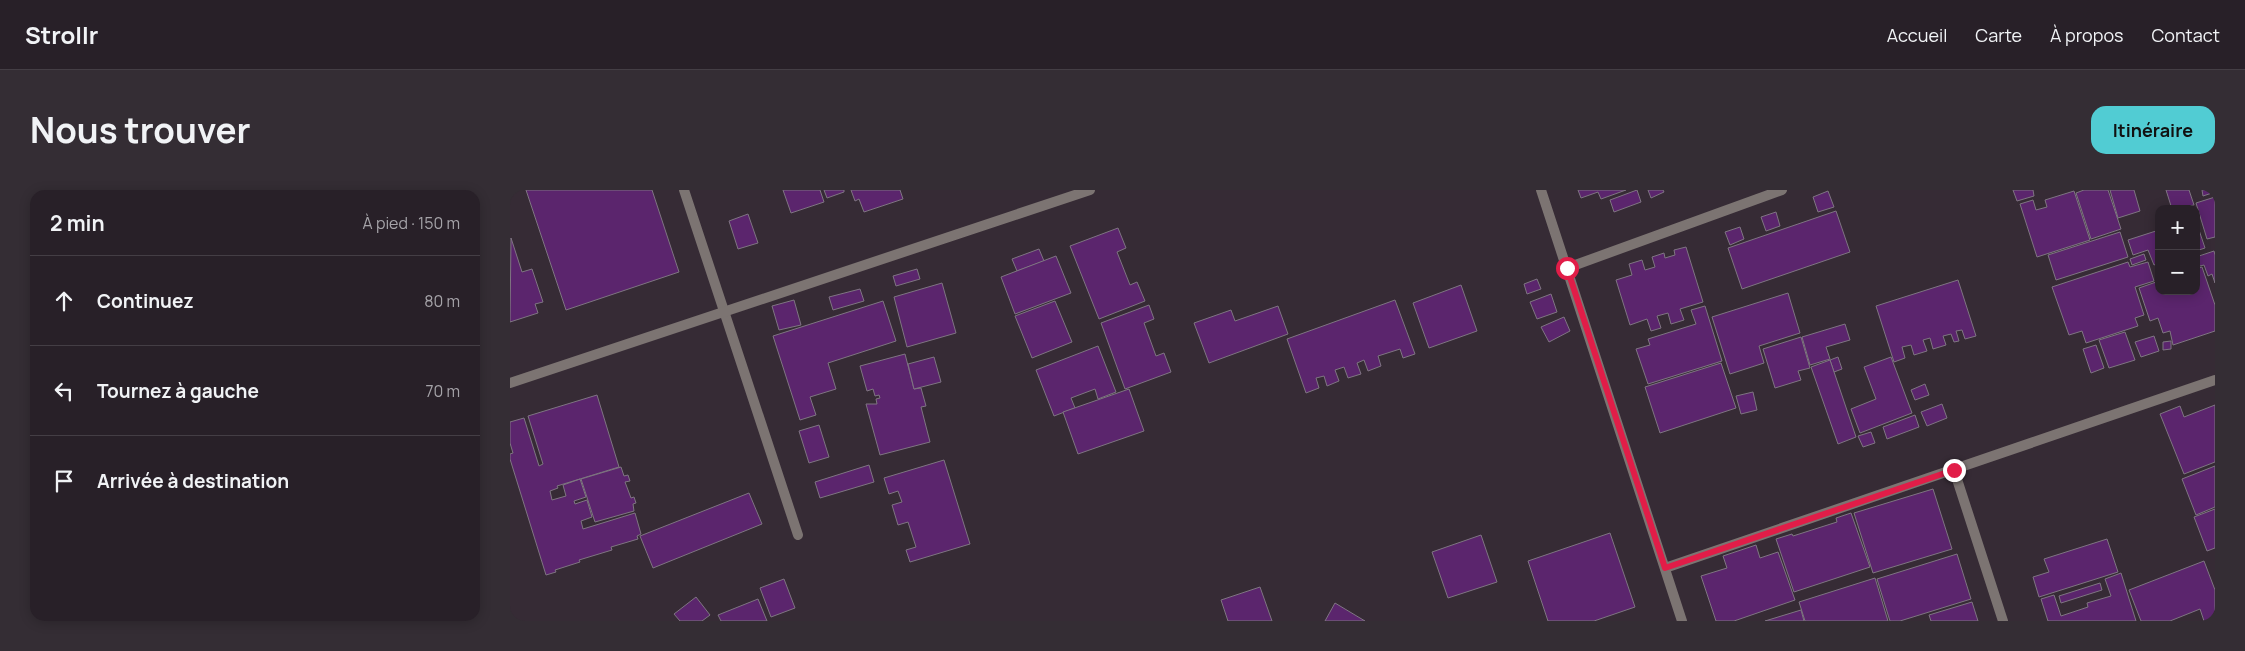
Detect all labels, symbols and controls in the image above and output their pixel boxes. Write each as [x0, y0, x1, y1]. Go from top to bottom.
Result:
text: Strollr [25, 18, 98, 51]
text: Accueil [1887, 23, 1947, 47]
text: Carte [1975, 23, 2022, 47]
text: À propos [2050, 23, 2123, 47]
text: Contact [2151, 23, 2220, 47]
text: Nous trouver [30, 106, 251, 154]
button: Itinéraire [2091, 106, 2215, 154]
map controls [2155, 205, 2200, 295]
button: + [2155, 205, 2200, 250]
text: 2 min [50, 209, 105, 237]
text: À pied · 150 m [363, 212, 460, 234]
button: − [2155, 250, 2200, 295]
route start [1556, 257, 1579, 280]
icon: ahead [50, 287, 78, 315]
text: Continuez [97, 288, 194, 314]
text: 80 m [424, 290, 460, 312]
icon: left [50, 377, 78, 405]
text: Tournez à gauche [97, 378, 259, 404]
text: 70 m [425, 380, 460, 402]
route end [1943, 459, 1966, 482]
icon: arrive [50, 467, 78, 495]
text: Arrivée à destination [97, 468, 289, 494]

